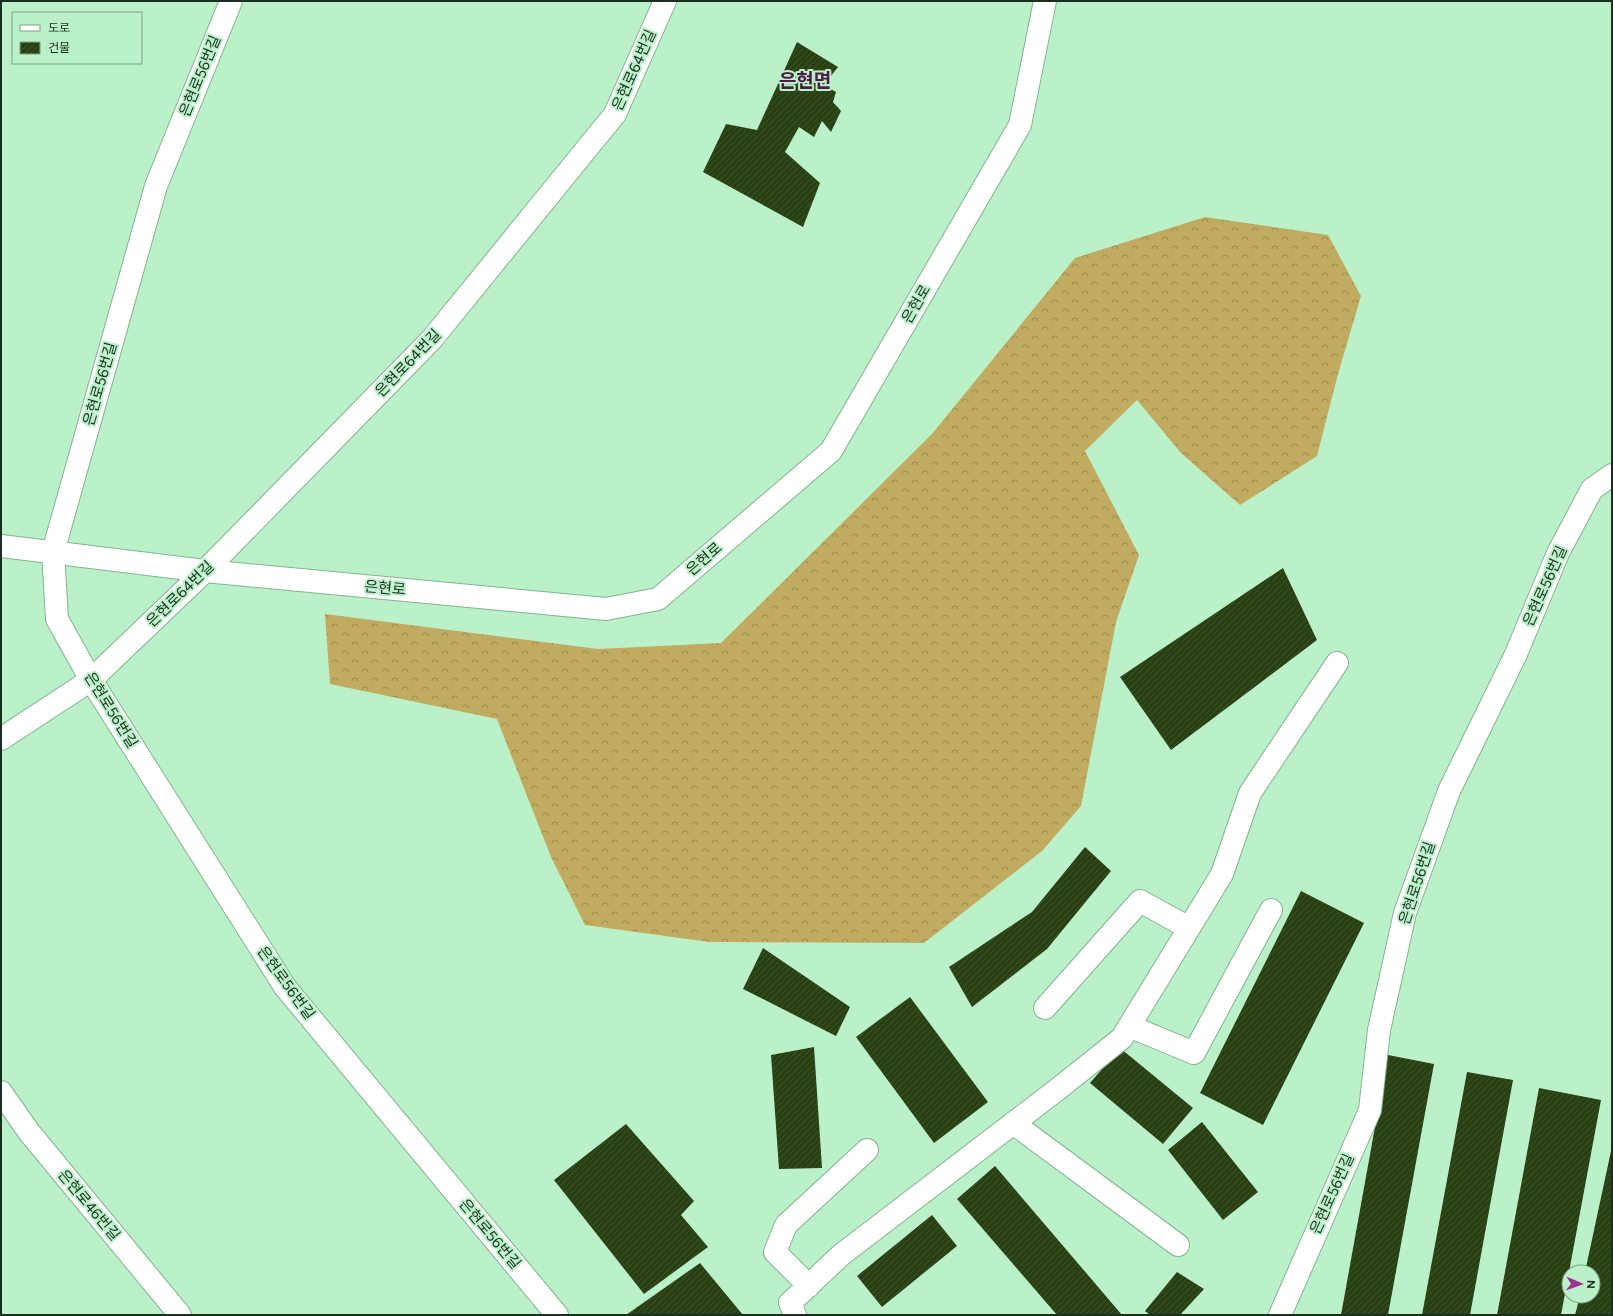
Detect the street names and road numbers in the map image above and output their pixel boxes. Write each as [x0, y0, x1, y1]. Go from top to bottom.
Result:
street label: 은현로64번길 [608, 27, 660, 113]
street label: 은현로56번길 [176, 33, 224, 119]
street label: 은현로 [898, 282, 934, 326]
street label: 은현로64번길 [371, 326, 445, 400]
street label: 은현로56번길 [79, 340, 121, 428]
street label: 은현로 [682, 539, 726, 579]
street label: 은현로56번길 [1519, 543, 1571, 629]
street label: 은현로64번길 [143, 557, 217, 631]
street label: 은현로 [364, 577, 406, 599]
street label: 은현로56번길 [81, 669, 141, 751]
street label: 은현로56번길 [1395, 839, 1439, 927]
street label: 은현로56번길 [253, 943, 319, 1023]
street label: 은현로56번길 [1306, 1151, 1358, 1237]
street label: 은현로46번길 [54, 1166, 124, 1244]
street label: 은현로56번길 [455, 1195, 525, 1273]

